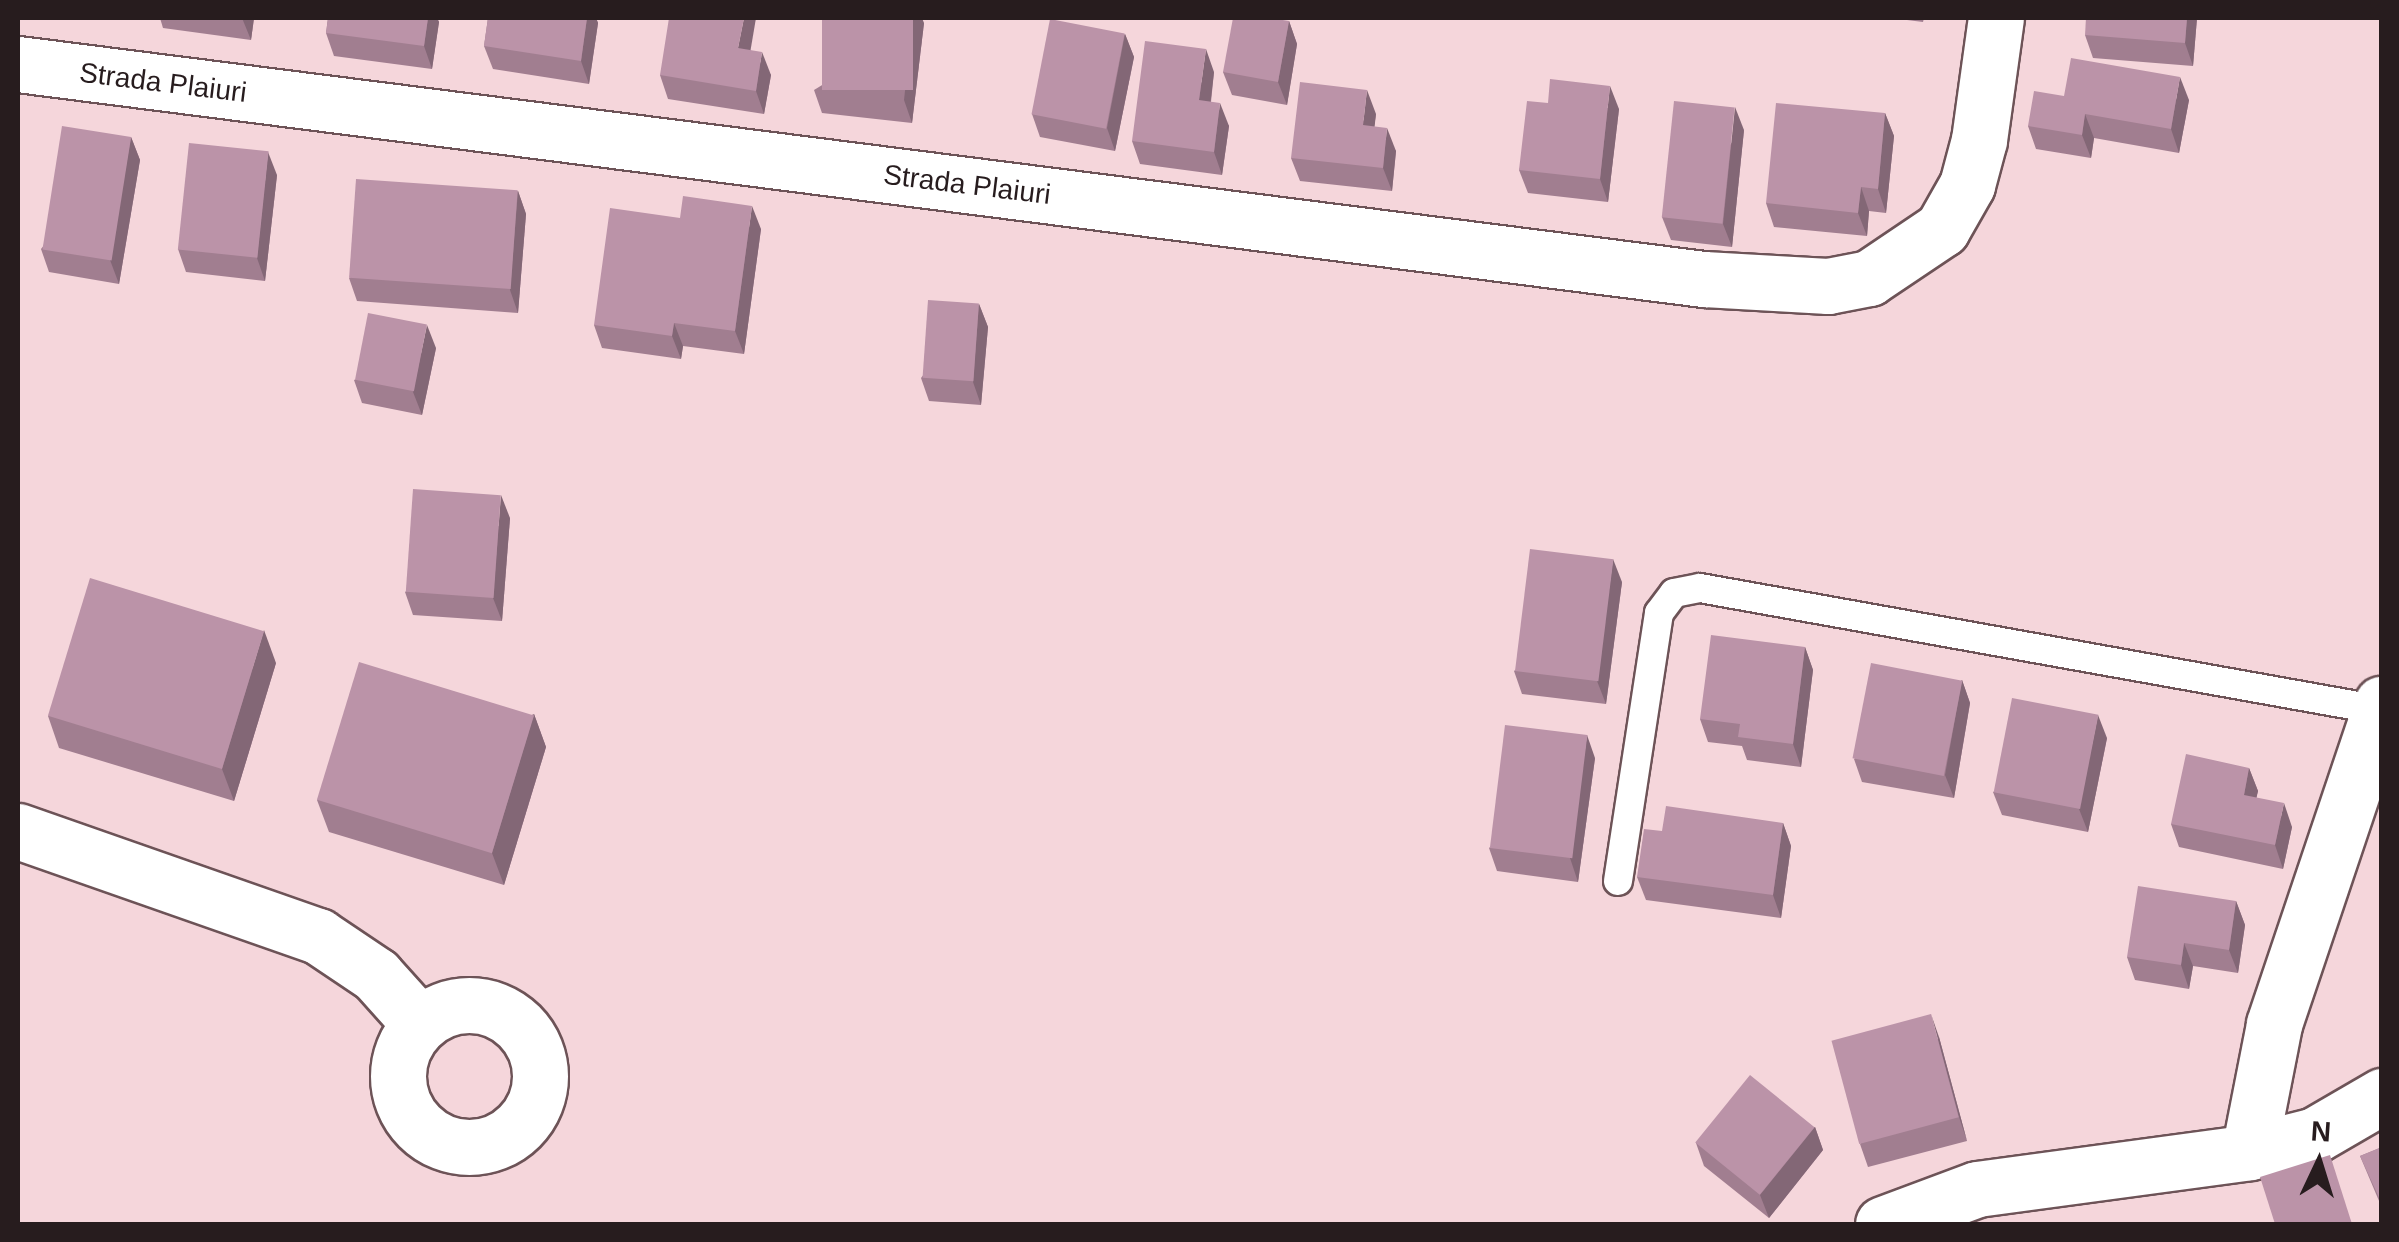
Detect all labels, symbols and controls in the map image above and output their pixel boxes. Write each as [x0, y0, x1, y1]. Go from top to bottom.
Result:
street label: Strada Plaiuri [78, 56, 248, 110]
street label: Strada Plaiuri [882, 158, 1052, 212]
north arrow [2269, 1112, 2369, 1212]
text: N [2310, 1115, 2332, 1148]

